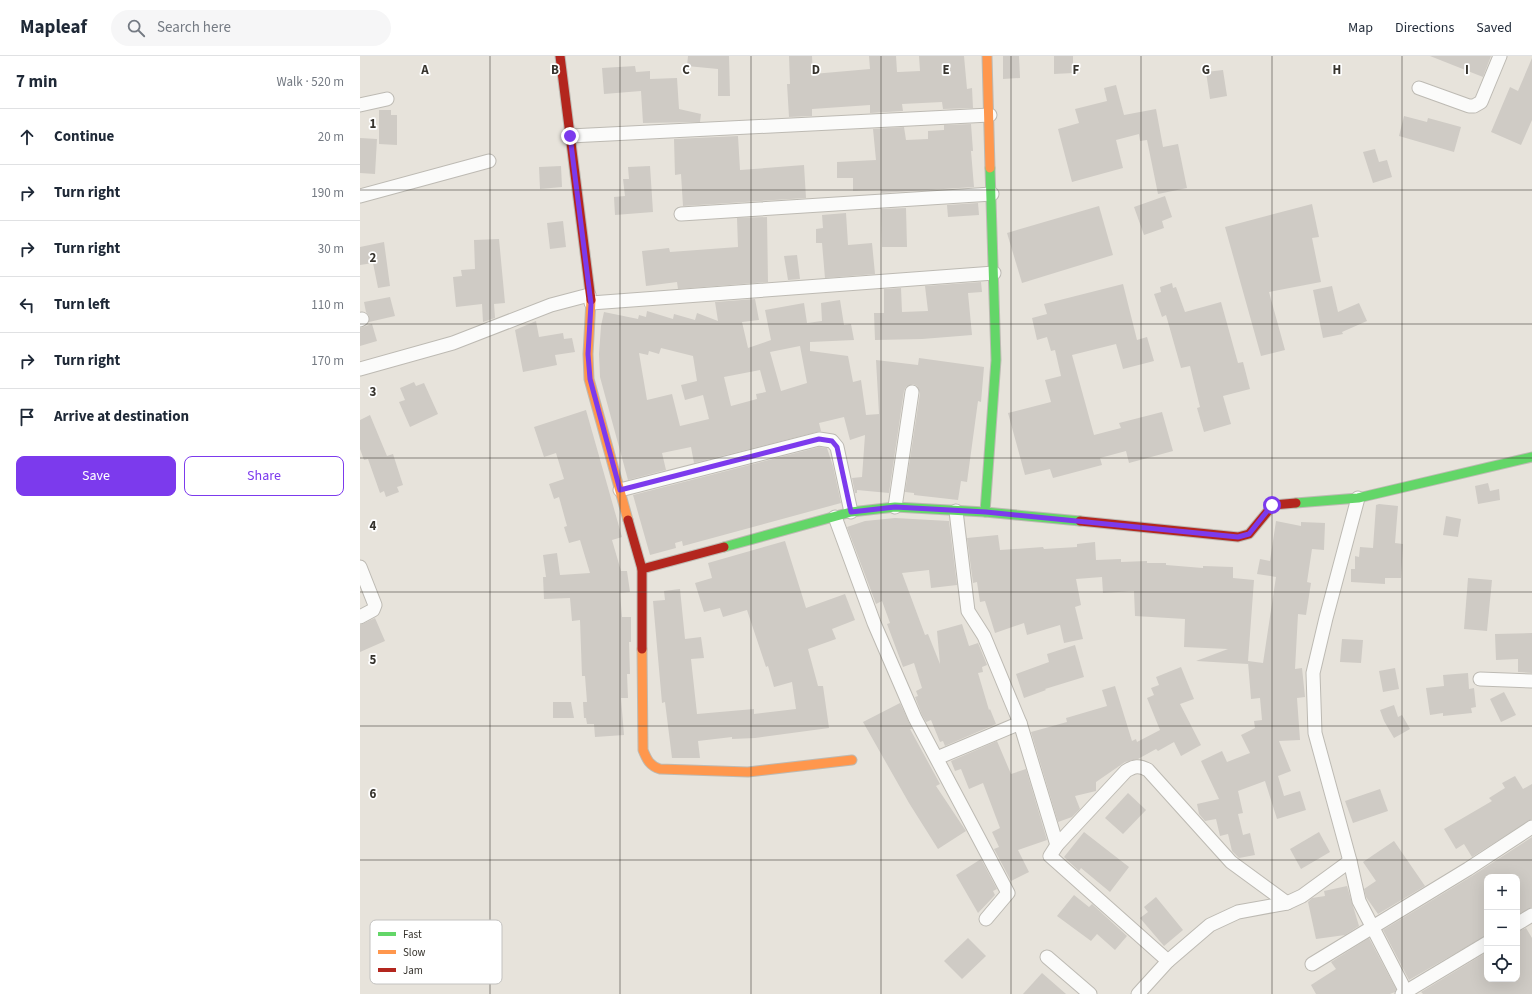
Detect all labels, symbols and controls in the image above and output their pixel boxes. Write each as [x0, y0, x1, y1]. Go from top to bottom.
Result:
search box [111, 10, 391, 46]
text: Mapleaf [20, 14, 87, 41]
icon: search [125, 17, 147, 39]
text: Search here [157, 17, 231, 38]
text: Map [1348, 18, 1373, 38]
text: Directions [1395, 18, 1454, 38]
text: Saved [1476, 18, 1512, 38]
text: A [420, 61, 429, 79]
text: B [551, 61, 559, 79]
text: C [682, 61, 690, 79]
text: D [812, 61, 820, 79]
text: E [942, 61, 950, 79]
text: F [1073, 61, 1080, 79]
text: G [1202, 61, 1210, 79]
text: H [1333, 61, 1341, 79]
text: I [1465, 61, 1469, 79]
text: 7 min [16, 70, 57, 94]
text: Walk · 520 m [276, 73, 344, 91]
text: 1 [370, 115, 377, 133]
icon: ahead [16, 126, 38, 148]
text: Continue [54, 126, 114, 147]
route end [561, 127, 579, 145]
text: 20 m [318, 128, 344, 146]
icon: right [16, 182, 38, 204]
text: Turn right [54, 182, 120, 203]
text: 190 m [311, 184, 344, 202]
icon: right [16, 238, 38, 260]
text: Turn right [54, 238, 120, 259]
text: 30 m [318, 240, 344, 258]
text: 2 [370, 249, 377, 267]
icon: left [16, 294, 38, 316]
text: Turn left [54, 294, 110, 315]
text: 110 m [311, 296, 344, 314]
icon: right [16, 350, 38, 372]
text: Turn right [54, 350, 120, 371]
text: 170 m [311, 352, 344, 370]
text: 3 [370, 383, 377, 401]
icon: arrive [16, 406, 38, 428]
text: Arrive at destination [54, 406, 189, 427]
button: Save [16, 456, 176, 496]
button: Share [184, 456, 344, 496]
route start [1263, 496, 1281, 514]
text: 4 [370, 517, 377, 535]
text: 5 [370, 651, 377, 669]
text: 6 [370, 785, 377, 803]
map controls [1484, 874, 1520, 982]
button: + [1484, 874, 1520, 910]
button: − [1484, 910, 1520, 946]
legend [370, 920, 502, 984]
text: Fast [403, 927, 422, 942]
text: Slow [403, 945, 426, 960]
button: locate [1484, 946, 1520, 982]
text: Jam [403, 963, 423, 978]

